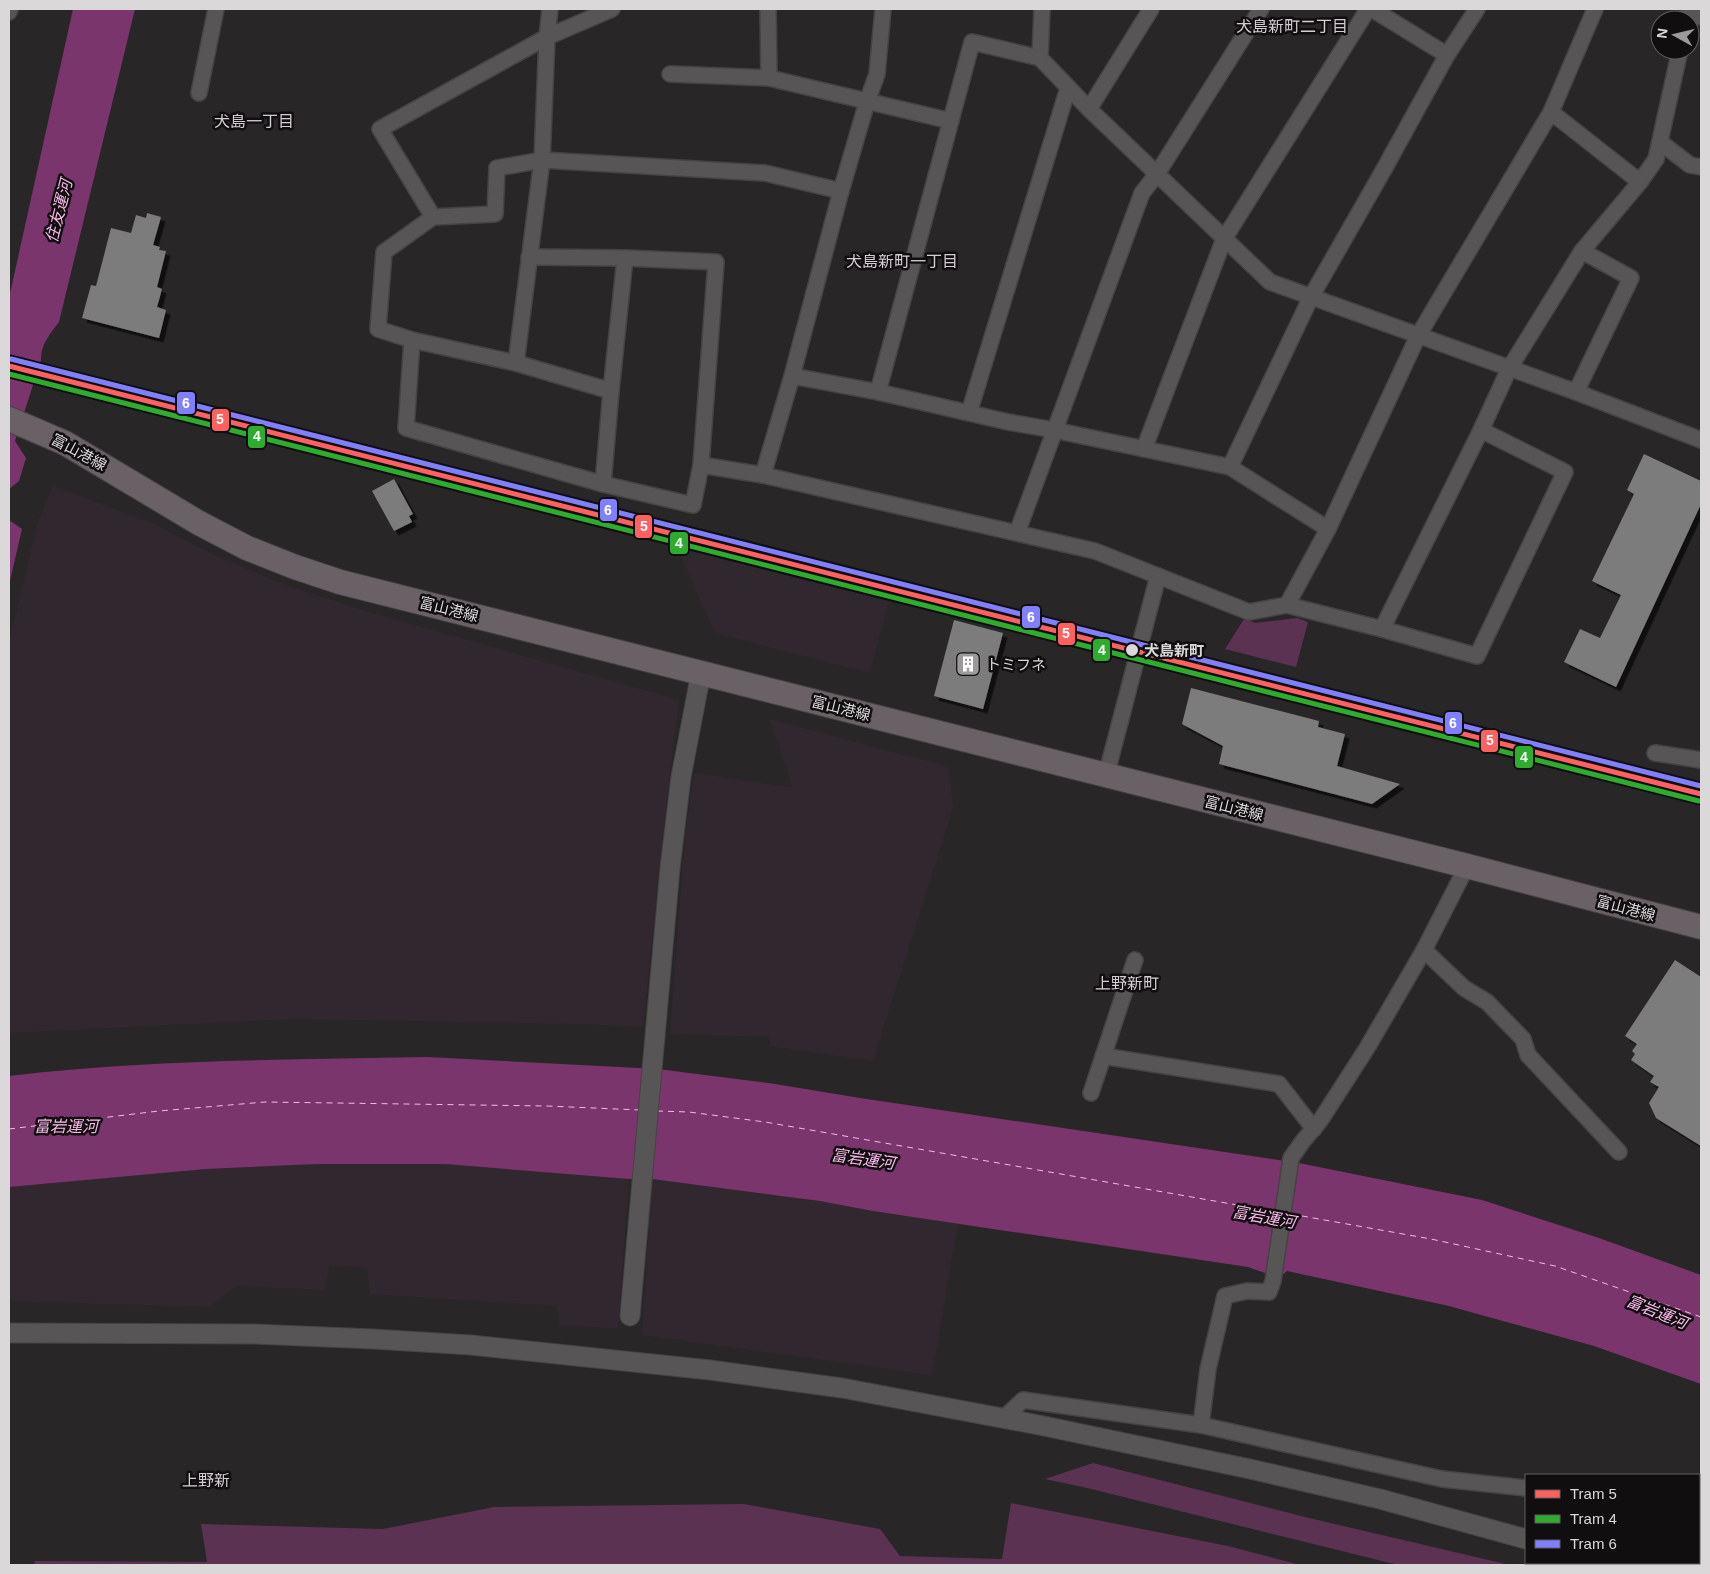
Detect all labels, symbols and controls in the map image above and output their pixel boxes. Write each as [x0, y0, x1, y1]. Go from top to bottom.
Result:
north arrow [1650, 10, 1700, 60]
district label: 犬島新町二丁目 [1236, 18, 1348, 35]
text: N [1653, 27, 1671, 39]
district label: 犬島一丁目 [214, 113, 294, 130]
water label: 住友運河 [43, 175, 76, 244]
district label: 犬島新町一丁目 [846, 253, 958, 270]
line badge: 6 [176, 391, 196, 415]
text: 6 [182, 395, 190, 411]
line badge: 5 [211, 408, 230, 432]
text: 5 [216, 411, 224, 427]
line badge: 4 [247, 425, 266, 449]
text: 4 [253, 428, 261, 444]
street label: 富山港線 [49, 430, 109, 474]
line badge: 6 [599, 498, 618, 522]
text: 6 [604, 502, 612, 518]
line badge: 5 [634, 514, 653, 539]
text: 5 [640, 518, 648, 534]
line badge: 4 [669, 531, 689, 555]
text: 4 [675, 535, 683, 551]
street label: 富山港線 [418, 593, 480, 625]
line badge: 6 [1021, 605, 1041, 629]
text: 6 [1027, 609, 1035, 625]
line badge: 5 [1057, 622, 1076, 646]
text: 5 [1062, 625, 1070, 641]
line badge: 4 [1092, 638, 1111, 662]
text: 4 [1098, 642, 1106, 658]
marker: 犬島新町 [1124, 642, 1140, 658]
place label: 犬島新町 [1144, 642, 1204, 659]
building icon: トミフネ [955, 651, 981, 677]
place label: トミフネ [986, 656, 1046, 673]
street label: 富山港線 [810, 692, 872, 724]
line badge: 6 [1444, 711, 1463, 735]
text: 6 [1449, 715, 1457, 731]
line badge: 5 [1480, 729, 1499, 753]
text: 5 [1486, 732, 1494, 748]
line badge: 4 [1514, 745, 1534, 769]
text: 4 [1520, 749, 1528, 765]
street label: 富山港線 [1203, 792, 1265, 824]
street label: 富山港線 [1595, 892, 1657, 924]
district label: 上野新町 [1095, 975, 1159, 992]
water label: 富岩運河 [34, 1118, 101, 1135]
water label: 富岩運河 [830, 1146, 899, 1172]
water label: 富岩運河 [1231, 1203, 1300, 1231]
water label: 富岩運河 [1624, 1292, 1693, 1333]
district label: 上野新 [182, 1472, 230, 1489]
legend [1525, 1474, 1700, 1564]
text: Tram 5 [1570, 1485, 1617, 1502]
text: Tram 4 [1570, 1510, 1617, 1527]
text: Tram 6 [1570, 1535, 1617, 1552]

